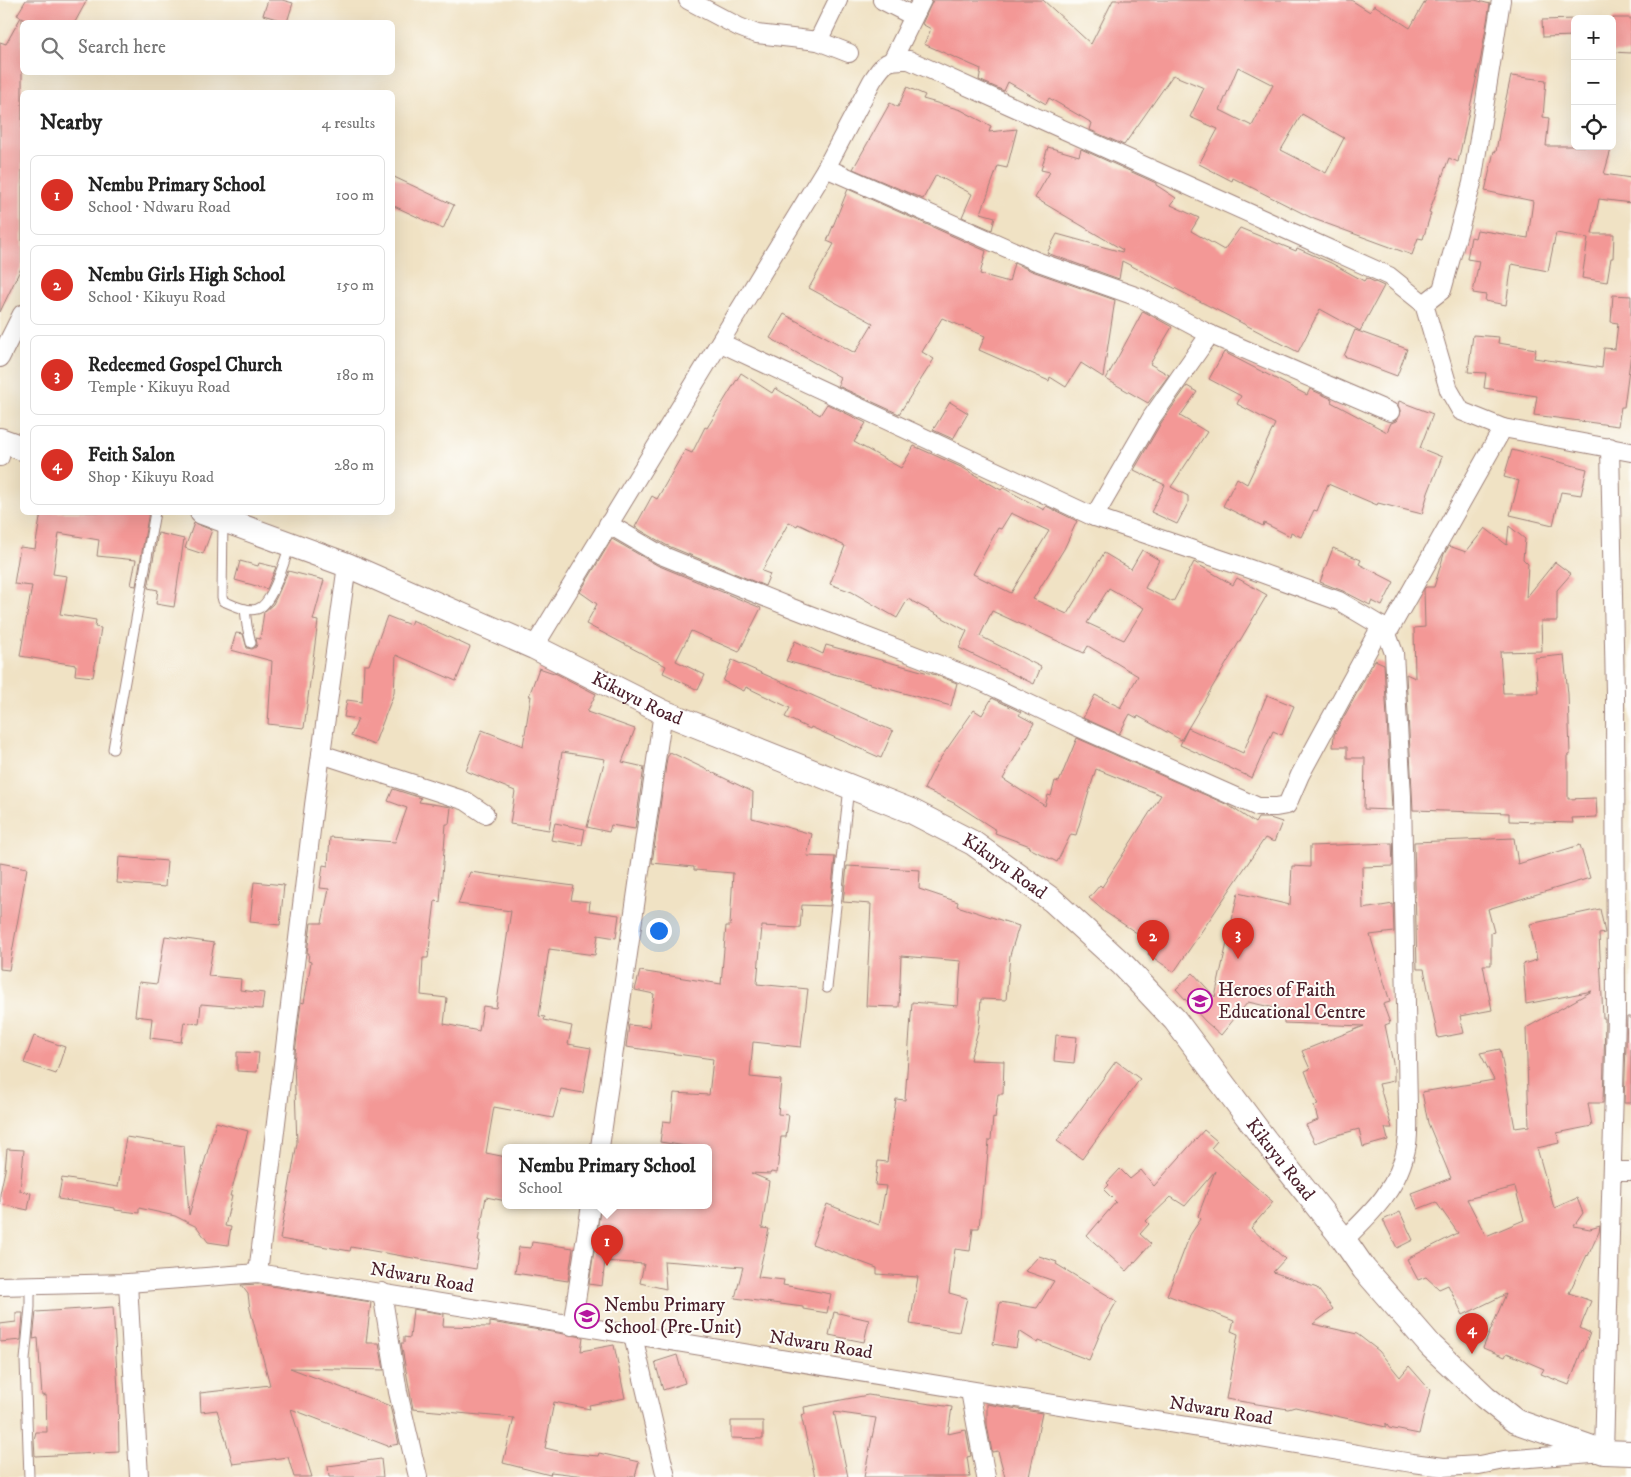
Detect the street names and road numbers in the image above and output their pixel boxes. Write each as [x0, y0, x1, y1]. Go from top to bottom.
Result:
street label: Kikuyu Road [588, 667, 687, 730]
street label: Kikuyu Road [959, 828, 1052, 904]
street label: Kikuyu Road [1241, 1114, 1320, 1206]
street label: Ndwaru Road [369, 1258, 476, 1298]
street label: Ndwaru Road [768, 1325, 875, 1365]
street label: Ndwaru Road [1168, 1391, 1275, 1431]

